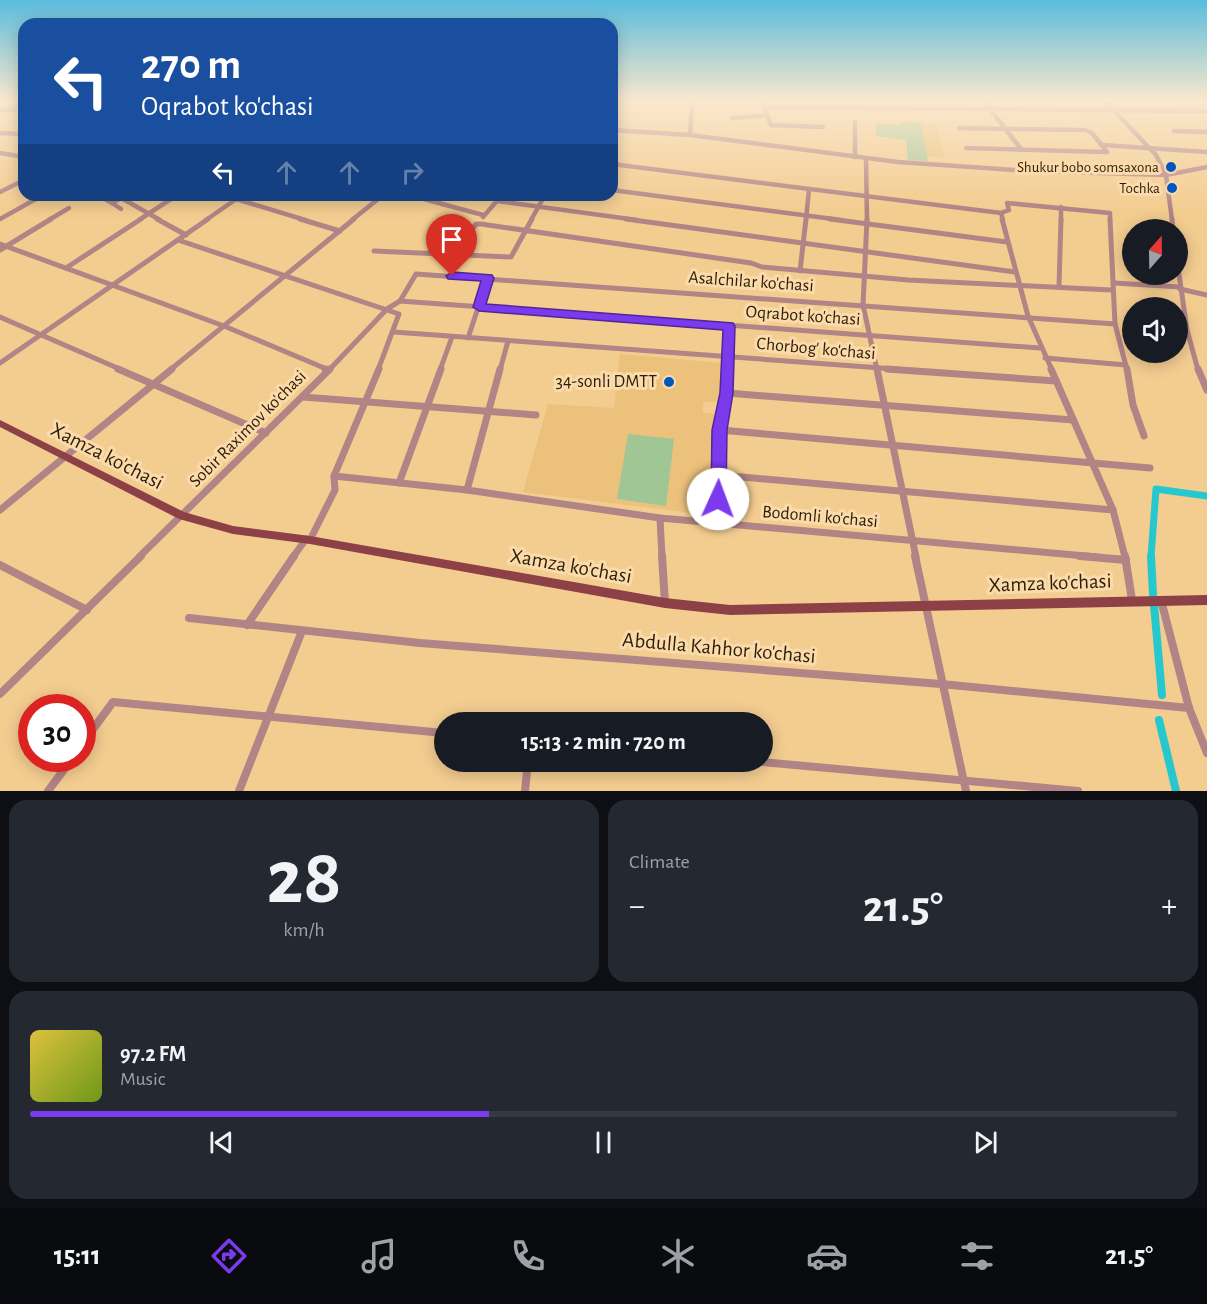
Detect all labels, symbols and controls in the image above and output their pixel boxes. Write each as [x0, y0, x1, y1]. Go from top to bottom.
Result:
icon: left [42, 42, 120, 120]
text: 270 m [141, 44, 241, 86]
text: Oqrabot ko'chasi [141, 93, 314, 120]
icon: left [207, 156, 240, 189]
icon: ahead [270, 156, 303, 189]
icon: ahead [333, 156, 366, 189]
icon: right [396, 156, 429, 189]
place label: Shukur bobo somsaxona [1017, 160, 1159, 175]
marker: Shukur bobo somsaxona [1164, 160, 1178, 174]
place label: Tochka [1119, 181, 1160, 196]
marker: Tochka [1165, 181, 1179, 195]
pin [426, 214, 477, 276]
north arrow [1122, 219, 1188, 285]
map controls [1122, 219, 1188, 363]
icon: arrive [435, 223, 468, 256]
street label: Asalchilar ko'chasi [688, 269, 814, 295]
button: sound [1122, 297, 1188, 363]
street label: Oqrabot ko'chasi [745, 303, 861, 329]
street label: Chorbog' ko'chasi [756, 335, 876, 363]
street label: Sobir Raximov ko'chasi [186, 367, 310, 491]
place label: 34-sonli DMTT [556, 373, 657, 391]
marker: 34-sonli DMTT [662, 375, 676, 389]
street label: Xamza ko'chasi [47, 419, 167, 493]
position arrow [686, 467, 750, 531]
street label: Bodomli ko'chasi [761, 503, 879, 531]
street label: Xamza ko'chasi [509, 545, 633, 587]
street label: Xamza ko'chasi [988, 570, 1112, 596]
street label: Abdulla Kahhor ko'chasi [621, 629, 817, 667]
speed limit sign: 30 [18, 694, 96, 772]
text: 15:13 · 2 min · 720 m [521, 731, 686, 753]
text: 28 [266, 840, 342, 918]
text: Climate [629, 852, 690, 872]
text: 21.5° [863, 885, 943, 930]
text: − [629, 890, 645, 923]
text: + [1161, 890, 1177, 923]
text: km/h [283, 920, 325, 940]
text: 97.2 FM [120, 1043, 186, 1065]
text: Music [120, 1069, 166, 1089]
icon: previous [205, 1126, 238, 1159]
icon: pause [587, 1126, 620, 1159]
icon: next [969, 1126, 1002, 1159]
icon: directions [208, 1235, 250, 1277]
icon: music [358, 1235, 400, 1277]
icon: phone [507, 1235, 549, 1277]
icon: climate [657, 1235, 699, 1277]
icon: car [806, 1235, 848, 1277]
icon: filters [956, 1235, 998, 1277]
text: 15:11 [54, 1242, 101, 1269]
text: 21.5° [1105, 1242, 1153, 1269]

